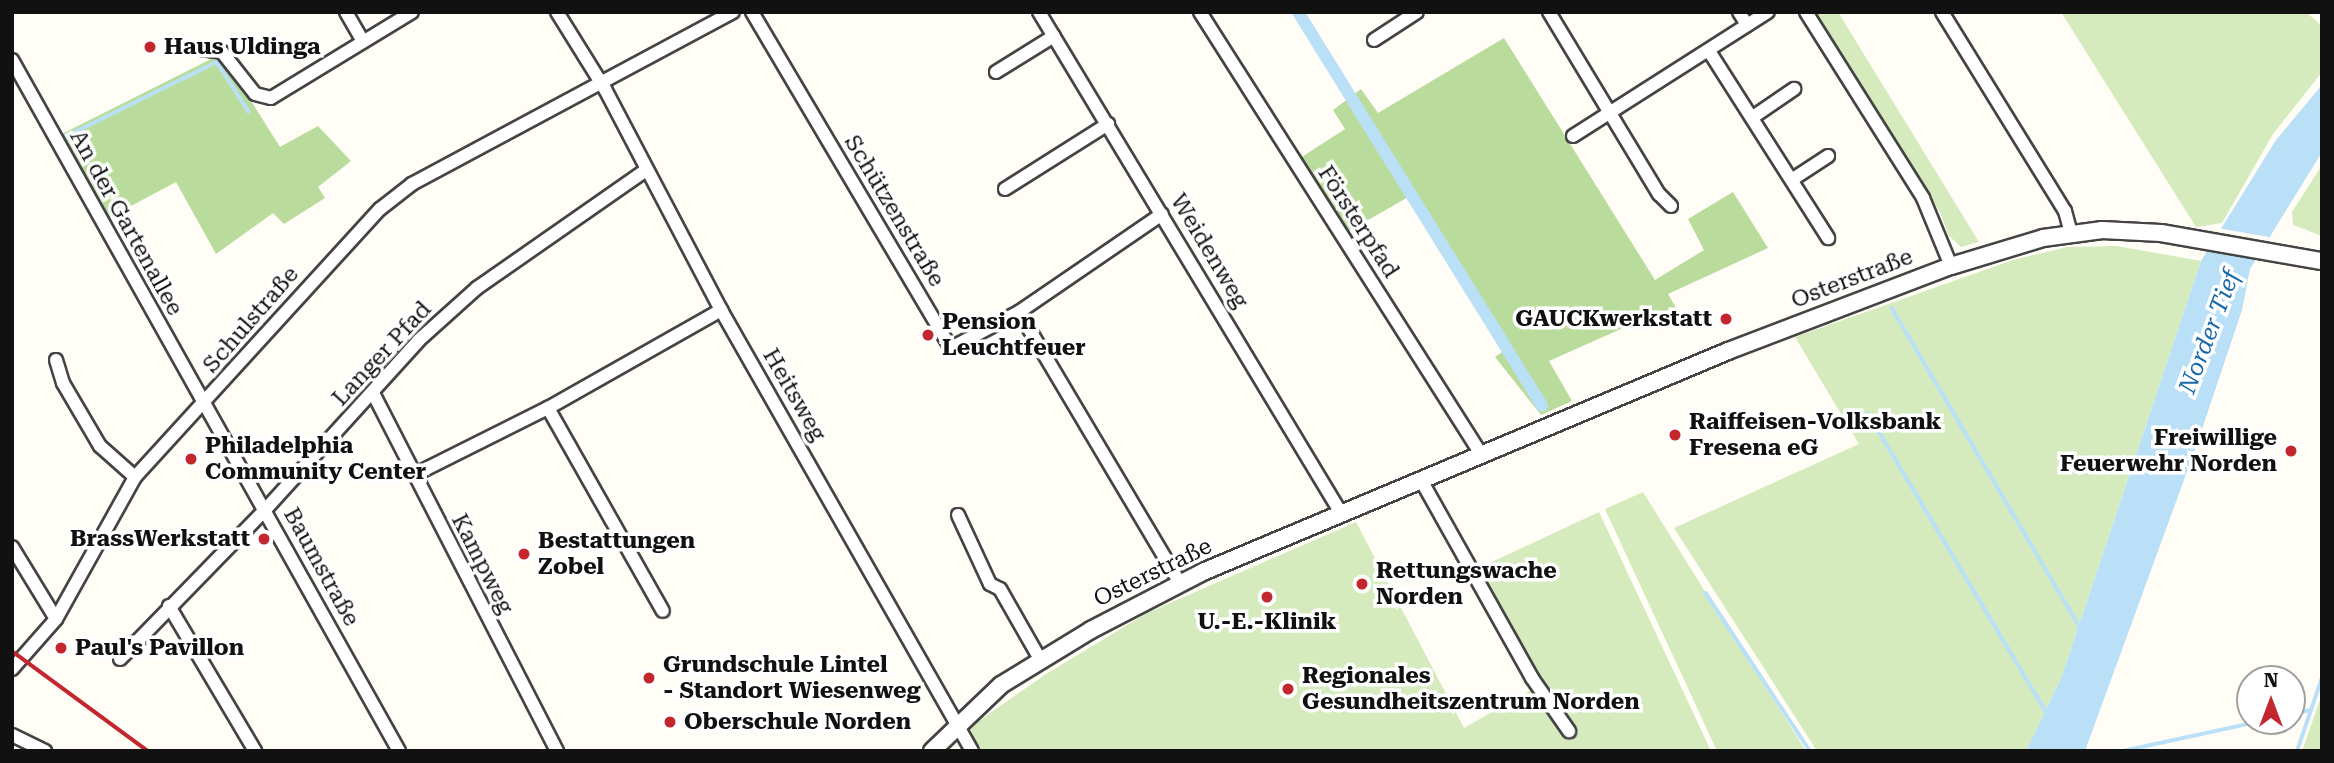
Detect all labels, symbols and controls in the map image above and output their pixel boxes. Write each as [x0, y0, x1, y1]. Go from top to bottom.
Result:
place label: Haus Uldinga [164, 33, 321, 61]
marker: Haus Uldinga [142, 39, 158, 55]
street label: An der Gartenallee [64, 125, 188, 321]
street label: Schützenstraße [838, 130, 950, 292]
street label: Försterpfad [1312, 161, 1404, 283]
street label: Weidenweg [1164, 189, 1254, 313]
street label: Osterstraße [1787, 243, 1917, 315]
street label: Schulstraße [197, 261, 305, 379]
water label: Norder Tief [2173, 266, 2247, 398]
street label: Langer Pfad [327, 296, 437, 412]
place label: GAUCKwerkstatt [1515, 305, 1712, 333]
place label: Pension Leuchtfeuer [942, 308, 1086, 362]
marker: GAUCKwerkstatt [1718, 311, 1734, 327]
marker: Pension Leuchtfeuer [920, 327, 936, 343]
street label: Heitsweg [756, 344, 832, 446]
place label: Raiffeisen-Volksbank Fresena eG [1689, 408, 1941, 462]
place label: Freiwillige Feuerwehr Norden [2060, 424, 2277, 478]
marker: Raiffeisen-Volksbank Fresena eG [1667, 427, 1683, 443]
place label: Philadelphia Community Center [205, 432, 426, 486]
marker: Freiwillige Feuerwehr Norden [2283, 443, 2299, 459]
marker: Philadelphia Community Center [183, 451, 199, 467]
street label: Baumstraße [277, 503, 365, 631]
street label: Kampweg [445, 509, 519, 619]
place label: BrassWerkstatt [70, 525, 250, 553]
place label: Bestattungen Zobel [538, 527, 695, 581]
marker: BrassWerkstatt [256, 531, 272, 547]
street label: Osterstraße [1090, 533, 1216, 613]
marker: Bestattungen Zobel [516, 546, 532, 562]
place label: Rettungswache Norden [1376, 557, 1557, 611]
marker: Rettungswache Norden [1354, 576, 1370, 592]
marker: U.-E.-Klinik [1259, 589, 1275, 605]
place label: U.-E.-Klinik [1198, 608, 1336, 636]
place label: Paul's Pavillon [75, 634, 244, 662]
marker: Paul's Pavillon [53, 640, 69, 656]
place label: Grundschule Lintel - Standort Wiesenweg [663, 651, 921, 705]
place label: Regionales Gesundheitszentrum Norden [1302, 662, 1640, 716]
north arrow [2236, 665, 2306, 735]
text: N [2264, 669, 2278, 692]
marker: Grundschule Lintel - Standort Wiesenweg [641, 670, 657, 686]
marker: Regionales Gesundheitszentrum Norden [1280, 681, 1296, 697]
place label: Oberschule Norden [684, 708, 911, 736]
marker: Oberschule Norden [662, 714, 678, 730]

